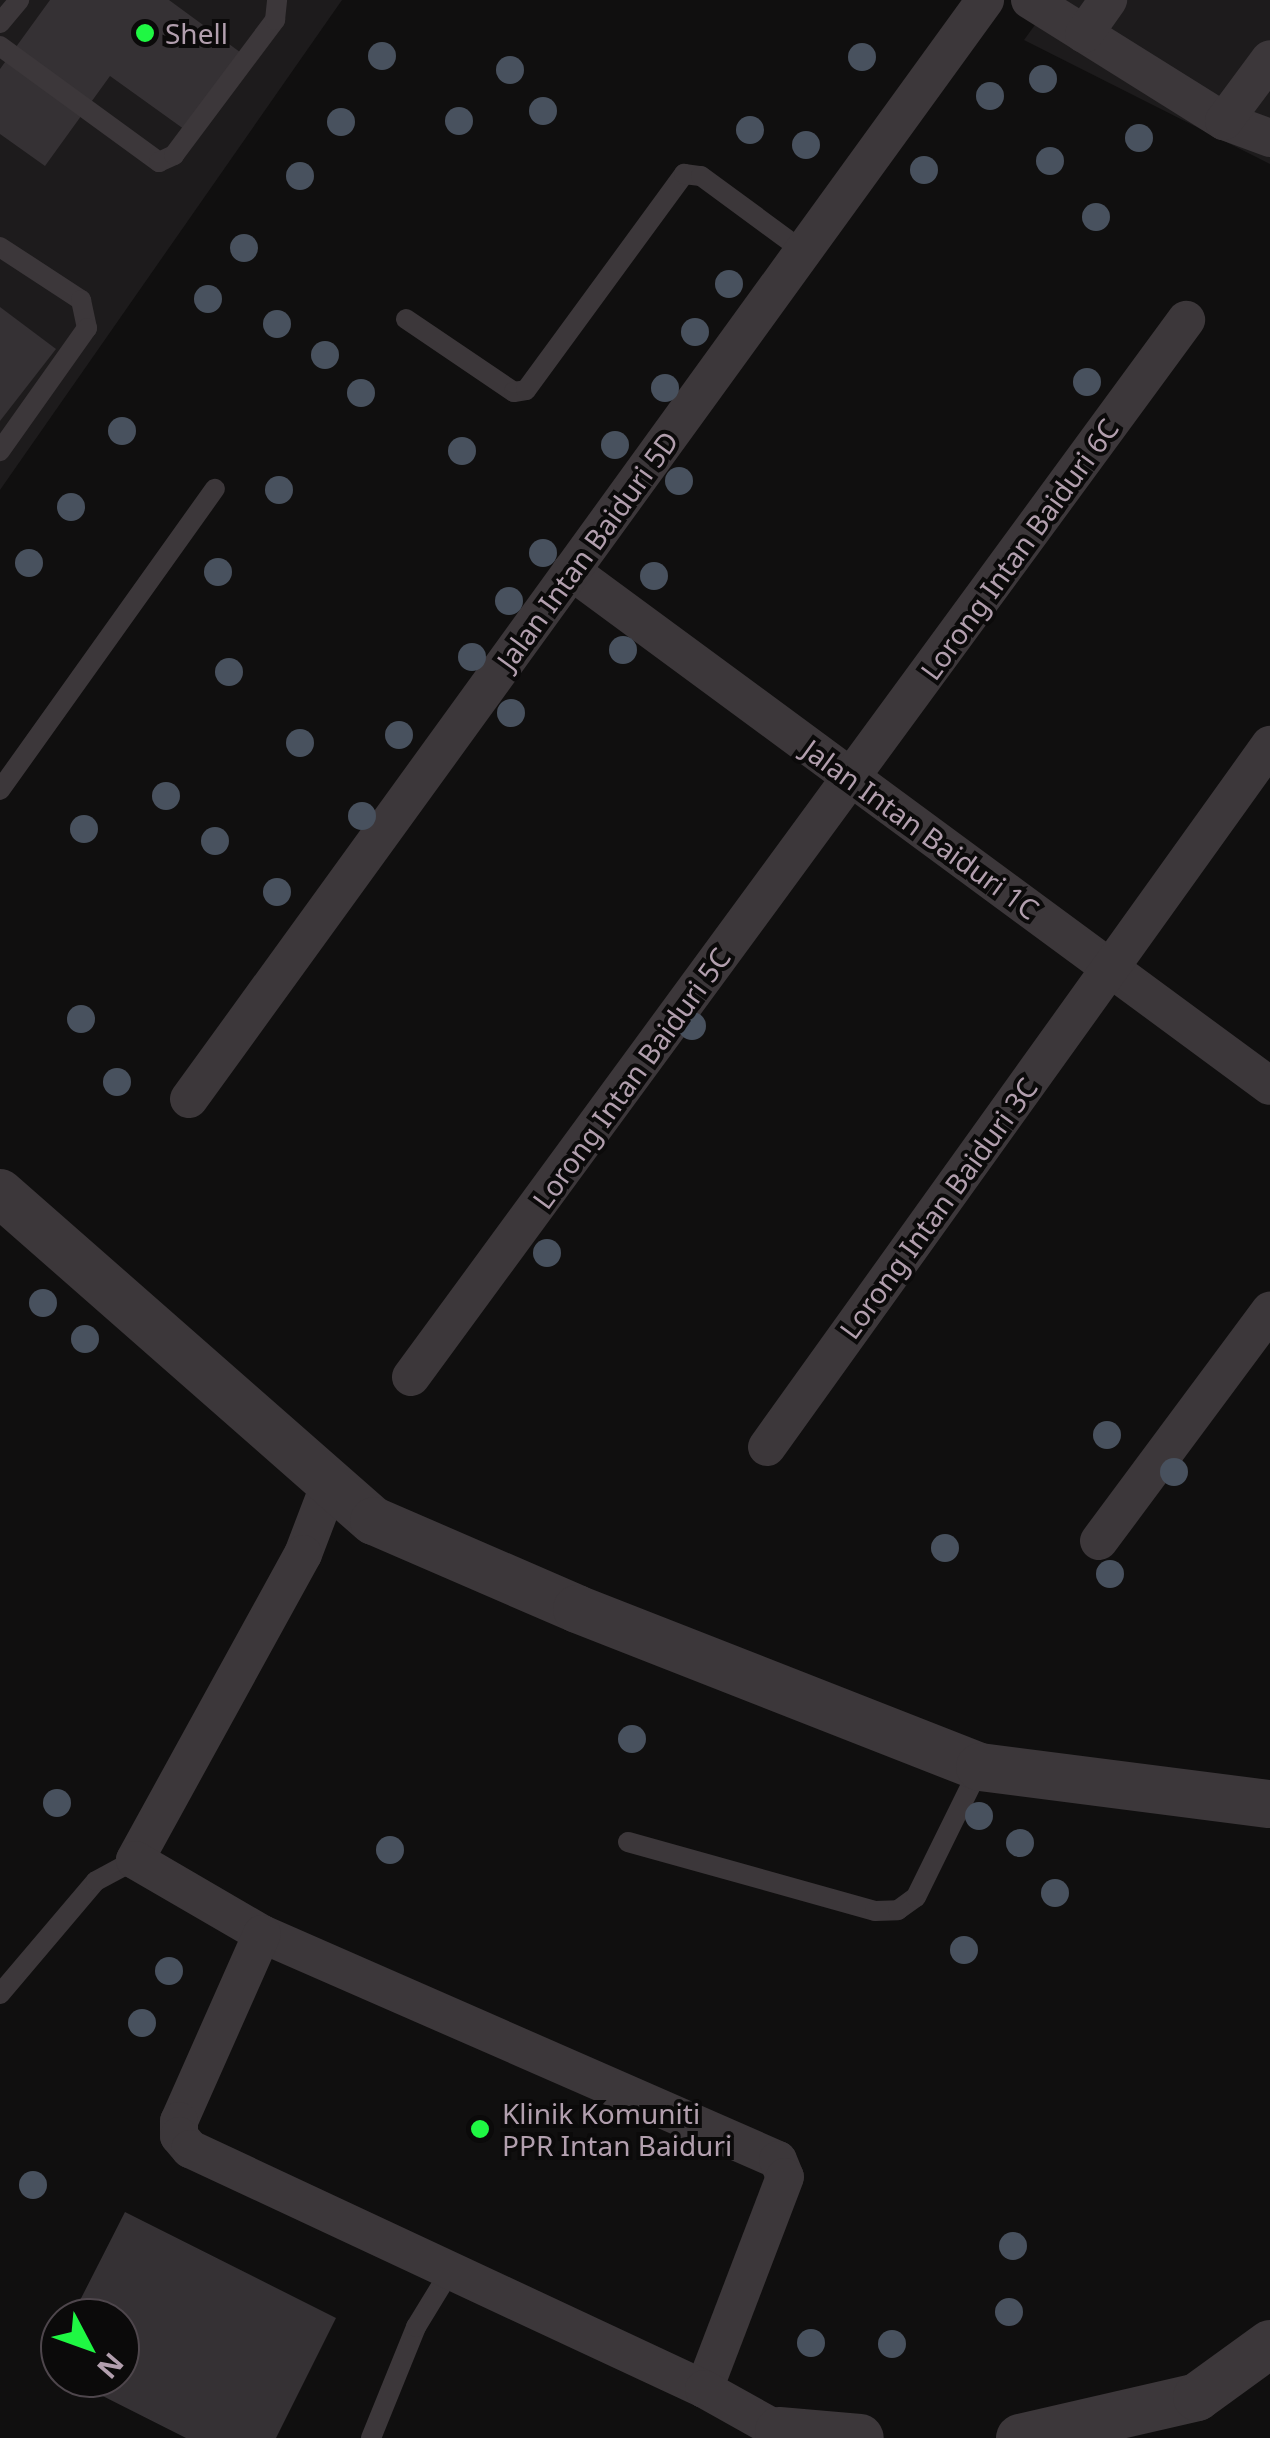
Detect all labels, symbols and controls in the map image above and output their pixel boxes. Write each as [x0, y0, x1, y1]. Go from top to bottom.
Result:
place label: Shell [165, 16, 228, 50]
marker: Shell [134, 22, 156, 44]
street label: Lorong Intan Baiduri 6C [913, 412, 1125, 686]
street label: Jalan Intan Baiduri 5D [489, 424, 685, 676]
street label: Jalan Intan Baiduri 1C [796, 732, 1046, 926]
street label: Lorong Intan Baiduri 5C [525, 941, 737, 1215]
street label: Lorong Intan Baiduri 3C [832, 1071, 1044, 1345]
place label: Klinik Komuniti PPR Intan Baiduri [502, 2096, 732, 2162]
marker: Klinik Komuniti PPR Intan Baiduri [467, 2116, 493, 2142]
north arrow [40, 2298, 140, 2398]
text: N [89, 2345, 133, 2387]

